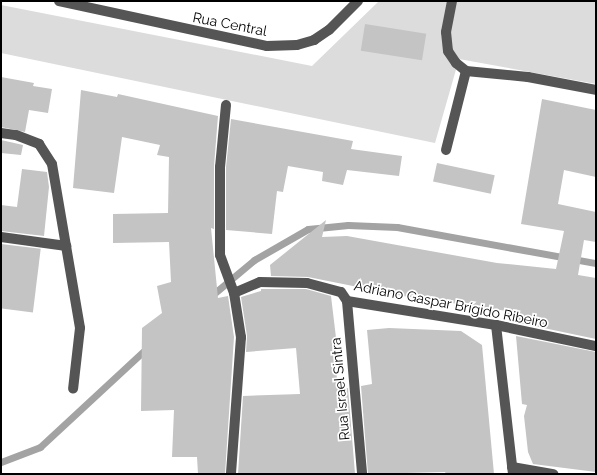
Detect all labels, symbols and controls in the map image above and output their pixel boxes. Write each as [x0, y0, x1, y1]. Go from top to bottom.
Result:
street label: Rua Central [191, 9, 269, 39]
street label: Adriano Gaspar Brígido Ribeiro [352, 277, 550, 331]
street label: Rua Israel Sintra [327, 337, 353, 441]

